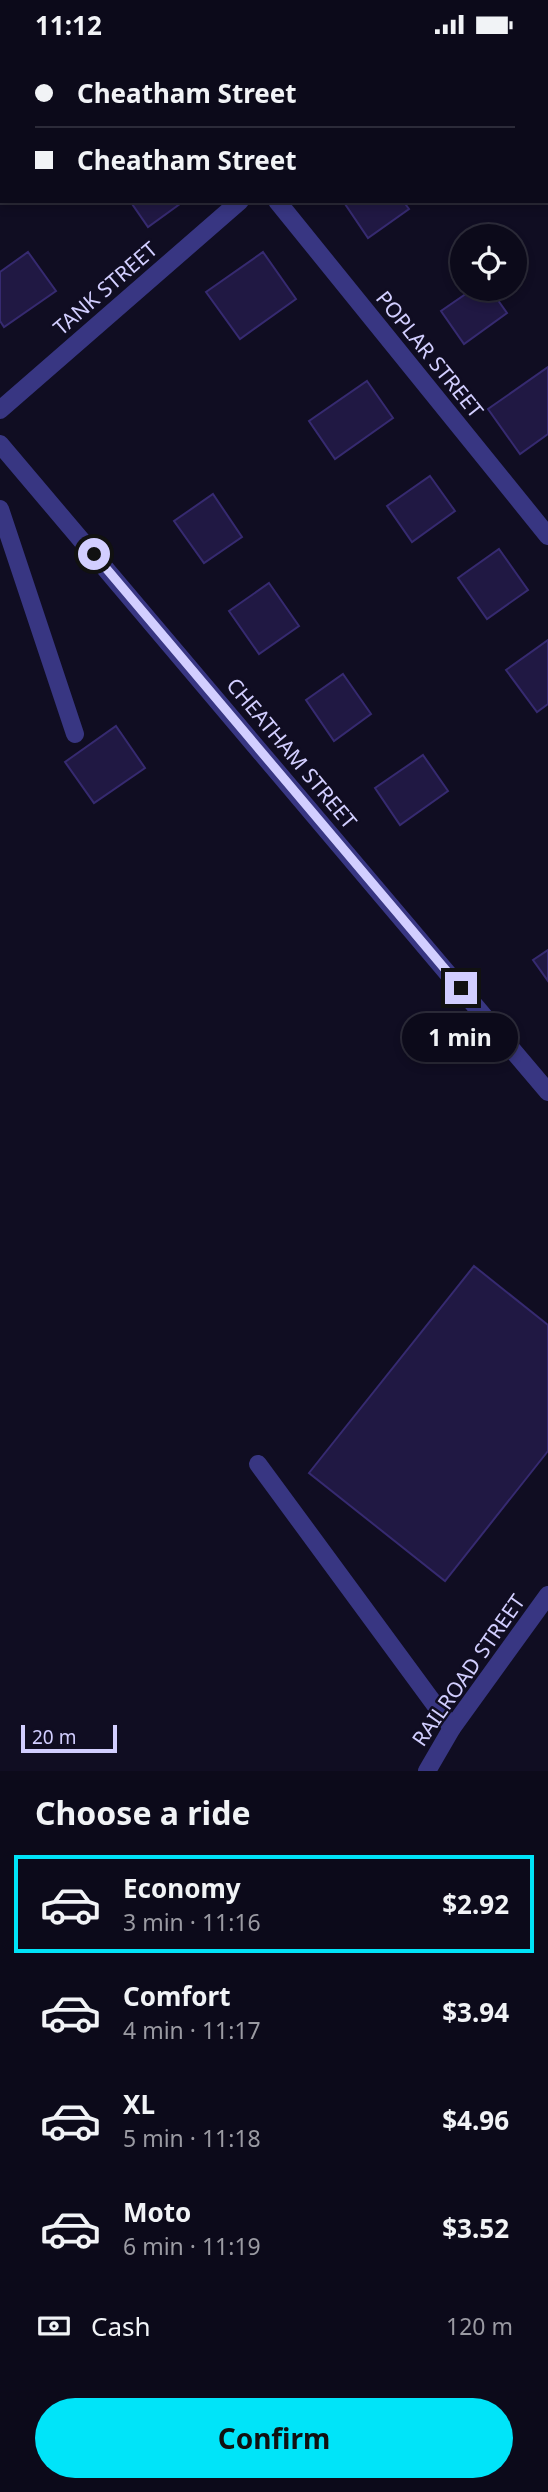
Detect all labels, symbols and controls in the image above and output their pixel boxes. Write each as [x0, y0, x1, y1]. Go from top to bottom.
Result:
text: 11:12 [35, 7, 102, 43]
text: Cheatham Street [77, 75, 297, 111]
text: Cheatham Street [77, 142, 297, 178]
map controls [450, 224, 527, 301]
button: locate [450, 224, 527, 301]
street label: TANK STREET [47, 235, 163, 341]
street label: POPLAR STREET [370, 285, 490, 424]
route start [78, 538, 110, 570]
street label: CHEATHAM STREET [221, 672, 364, 835]
route end [445, 972, 477, 1004]
callout: 1 min [403, 1013, 519, 1061]
text: 1 min [428, 1021, 492, 1053]
street label: RAILROAD STREET [405, 1588, 531, 1751]
scale bar [21, 1722, 117, 1754]
text: 20 m [32, 1724, 76, 1750]
text: Choose a ride [35, 1791, 251, 1834]
text: Economy [123, 1870, 241, 1906]
icon: car [39, 1873, 102, 1936]
text: $2.92 [442, 1886, 509, 1922]
text: 3 min · 11:16 [123, 1906, 261, 1938]
text: Comfort [123, 1978, 231, 2014]
icon: car [39, 1981, 102, 2044]
text: $3.94 [442, 1994, 509, 2030]
text: 4 min · 11:17 [123, 2014, 261, 2046]
text: XL [123, 2086, 155, 2122]
icon: car [39, 2089, 102, 2152]
text: $4.96 [442, 2102, 509, 2138]
text: 5 min · 11:18 [123, 2122, 261, 2154]
text: Moto [123, 2194, 191, 2230]
icon: car [39, 2197, 102, 2260]
text: $3.52 [442, 2210, 509, 2246]
text: 6 min · 11:19 [123, 2230, 261, 2262]
icon: cash [35, 2307, 73, 2345]
text: Cash [91, 2308, 151, 2344]
text: 120 m [446, 2310, 513, 2342]
button: Confirm [35, 2398, 513, 2478]

